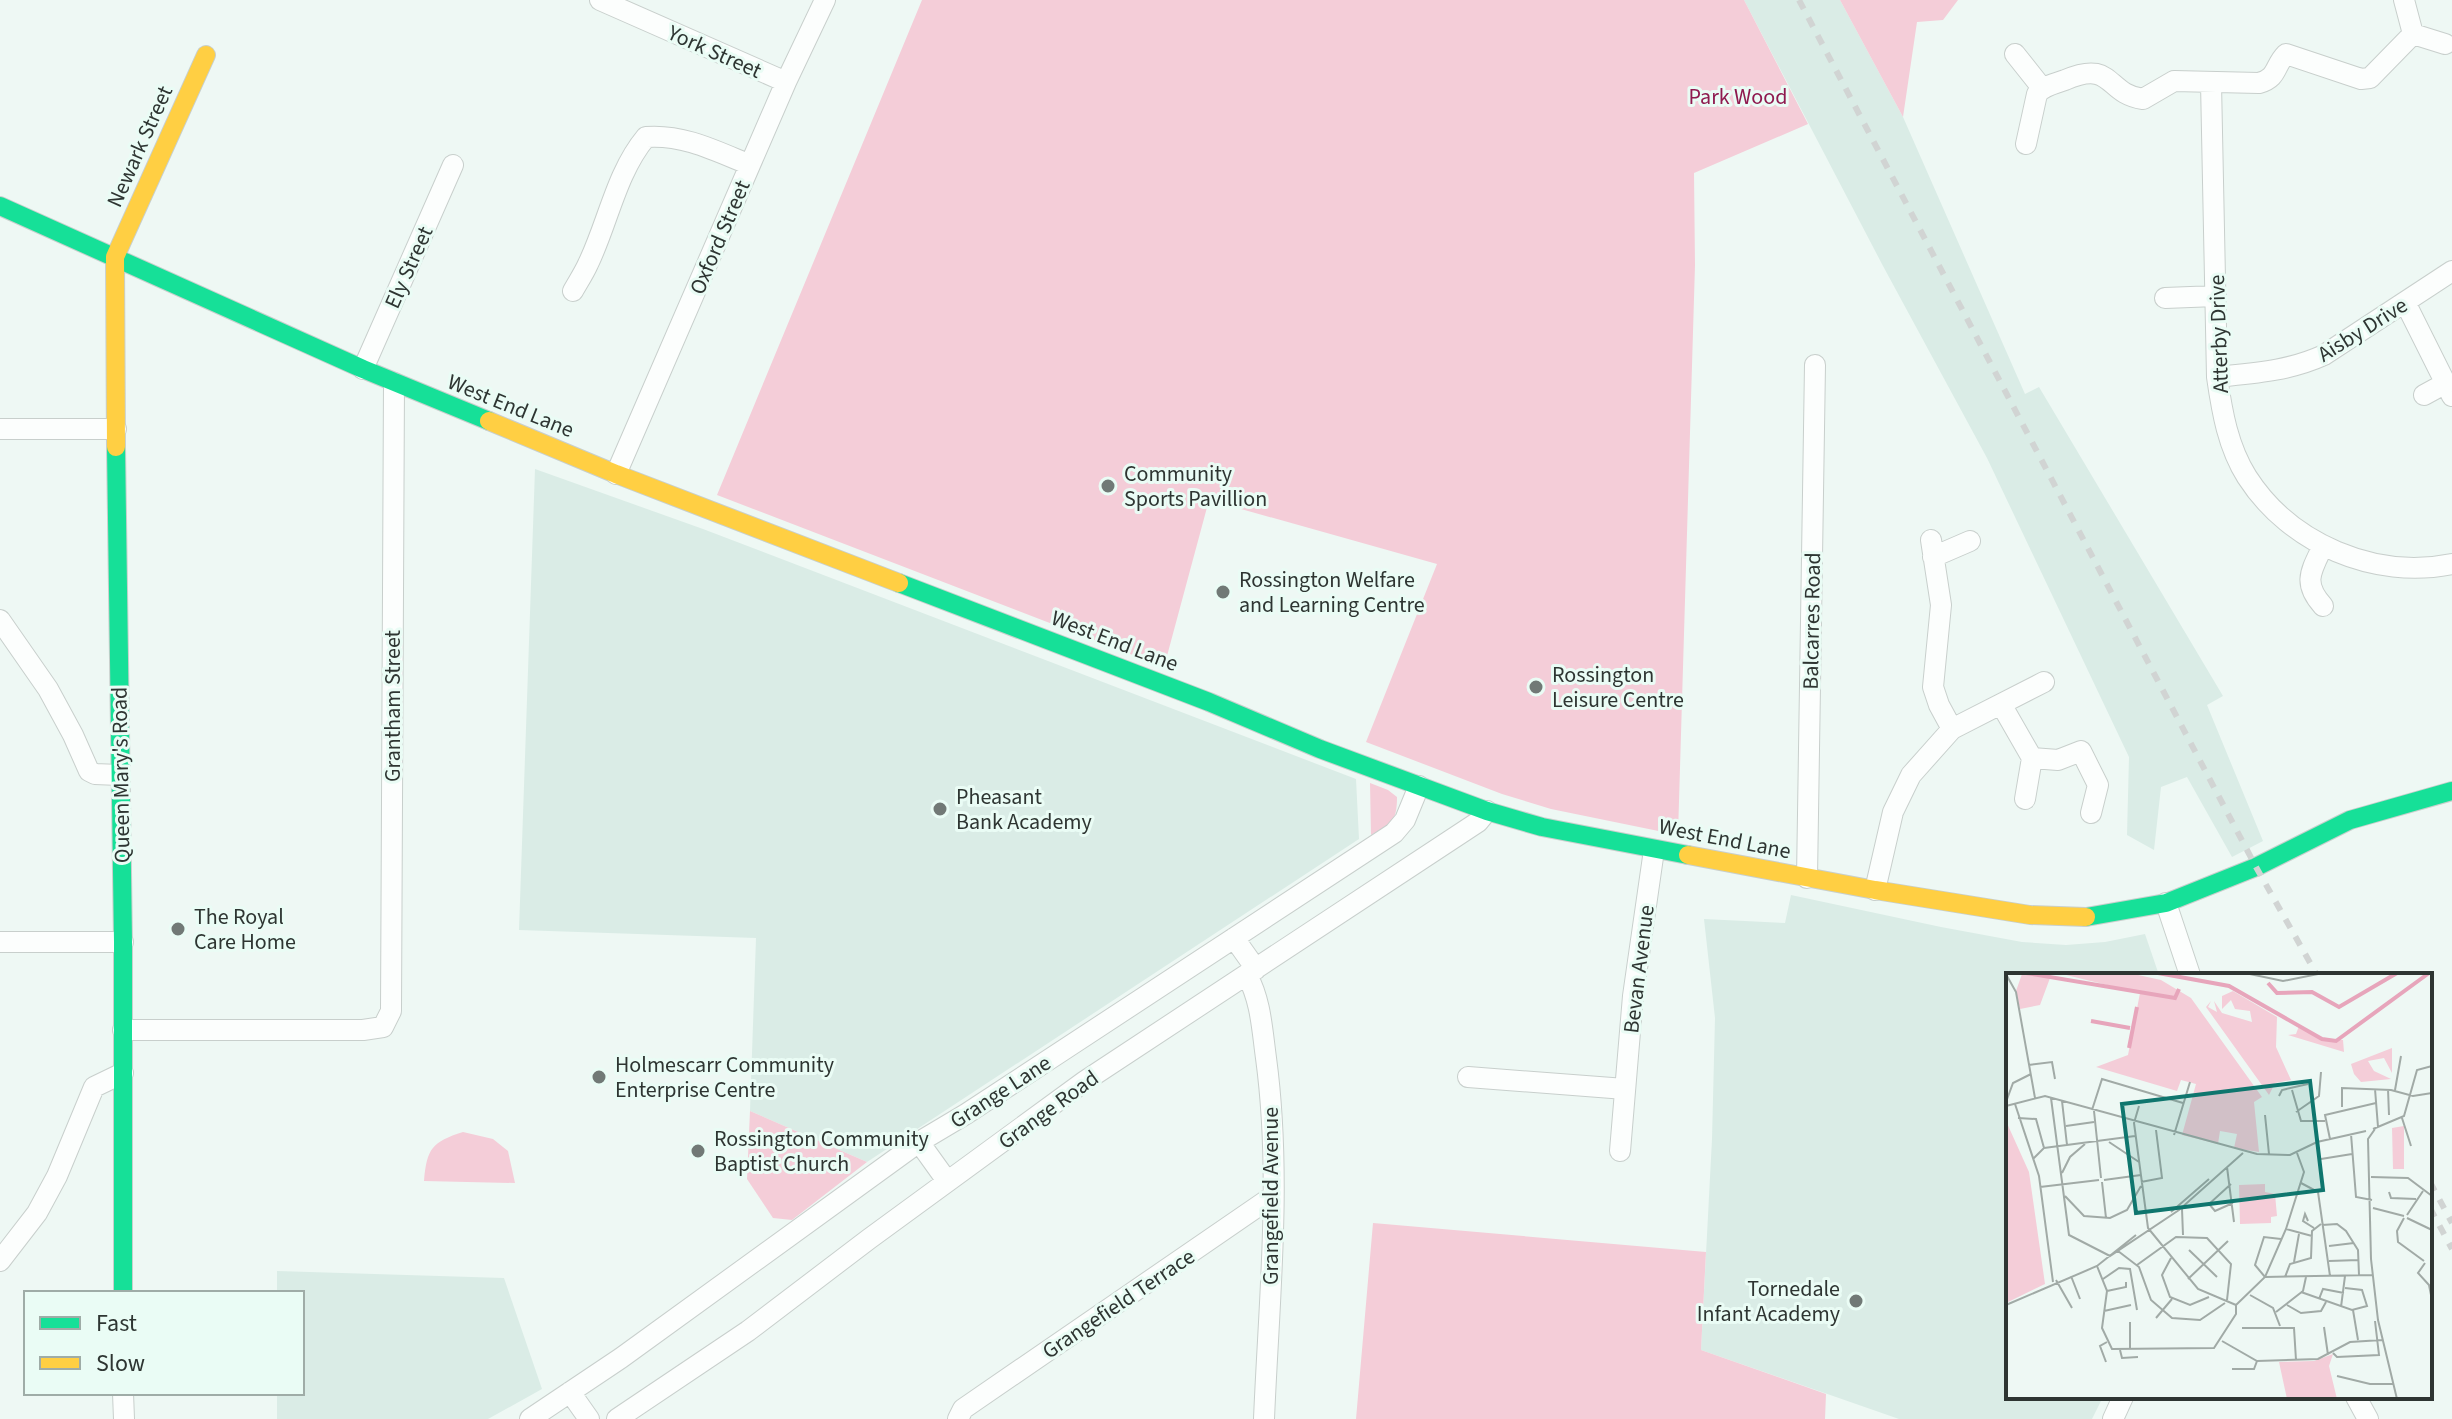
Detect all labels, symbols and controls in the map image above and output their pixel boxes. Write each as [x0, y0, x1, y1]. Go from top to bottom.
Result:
street label: York Street [662, 17, 767, 87]
street label: Newark Street [99, 80, 181, 212]
park label: Park Wood [1689, 81, 1787, 113]
street label: Oxford Street [681, 175, 759, 300]
street label: Ely Street [377, 221, 441, 314]
street label: Atterby Drive [2201, 274, 2237, 394]
street label: Aisby Drive [2311, 289, 2414, 370]
street label: West End Lane [443, 366, 579, 446]
place label: Community Sports Pavillion [1124, 458, 1267, 515]
marker: Community Sports Pavillion [1099, 477, 1117, 495]
street label: Balcarres Road [1795, 552, 1829, 690]
place label: Rossington Welfare and Learning Centre [1239, 564, 1425, 621]
marker: Rossington Welfare and Learning Centre [1214, 583, 1232, 601]
street label: West End Lane [1046, 602, 1183, 680]
street label: Grantham Street [377, 629, 409, 782]
place label: Rossington Leisure Centre [1552, 659, 1684, 716]
marker: Rossington Leisure Centre [1527, 678, 1545, 696]
street label: Queen Mary's Road [103, 687, 139, 863]
place label: Pheasant Bank Academy [956, 781, 1093, 838]
marker: Pheasant Bank Academy [931, 800, 949, 818]
street label: West End Lane [1656, 811, 1794, 867]
place label: The Royal Care Home [194, 901, 296, 958]
street label: Bevan Avenue [1615, 903, 1663, 1035]
marker: The Royal Care Home [169, 920, 187, 938]
inset map [2006, 973, 2432, 1399]
street label: Grange Lane [944, 1047, 1057, 1136]
place label: Holmescarr Community Enterprise Centre [615, 1049, 835, 1106]
street label: Grange Road [992, 1062, 1105, 1157]
marker: Holmescarr Community Enterprise Centre [590, 1068, 608, 1086]
street label: Grangefield Avenue [1255, 1107, 1287, 1285]
place label: Rossington Community Baptist Church [714, 1123, 929, 1180]
marker: Rossington Community Baptist Church [689, 1142, 707, 1160]
street label: Grangefield Terrace [1036, 1241, 1201, 1367]
place label: Tornedale Infant Academy [1697, 1273, 1841, 1330]
legend [24, 1291, 304, 1395]
marker: Tornedale Infant Academy [1847, 1292, 1865, 1310]
text: Fast [96, 1306, 137, 1341]
text: Slow [96, 1346, 145, 1381]

